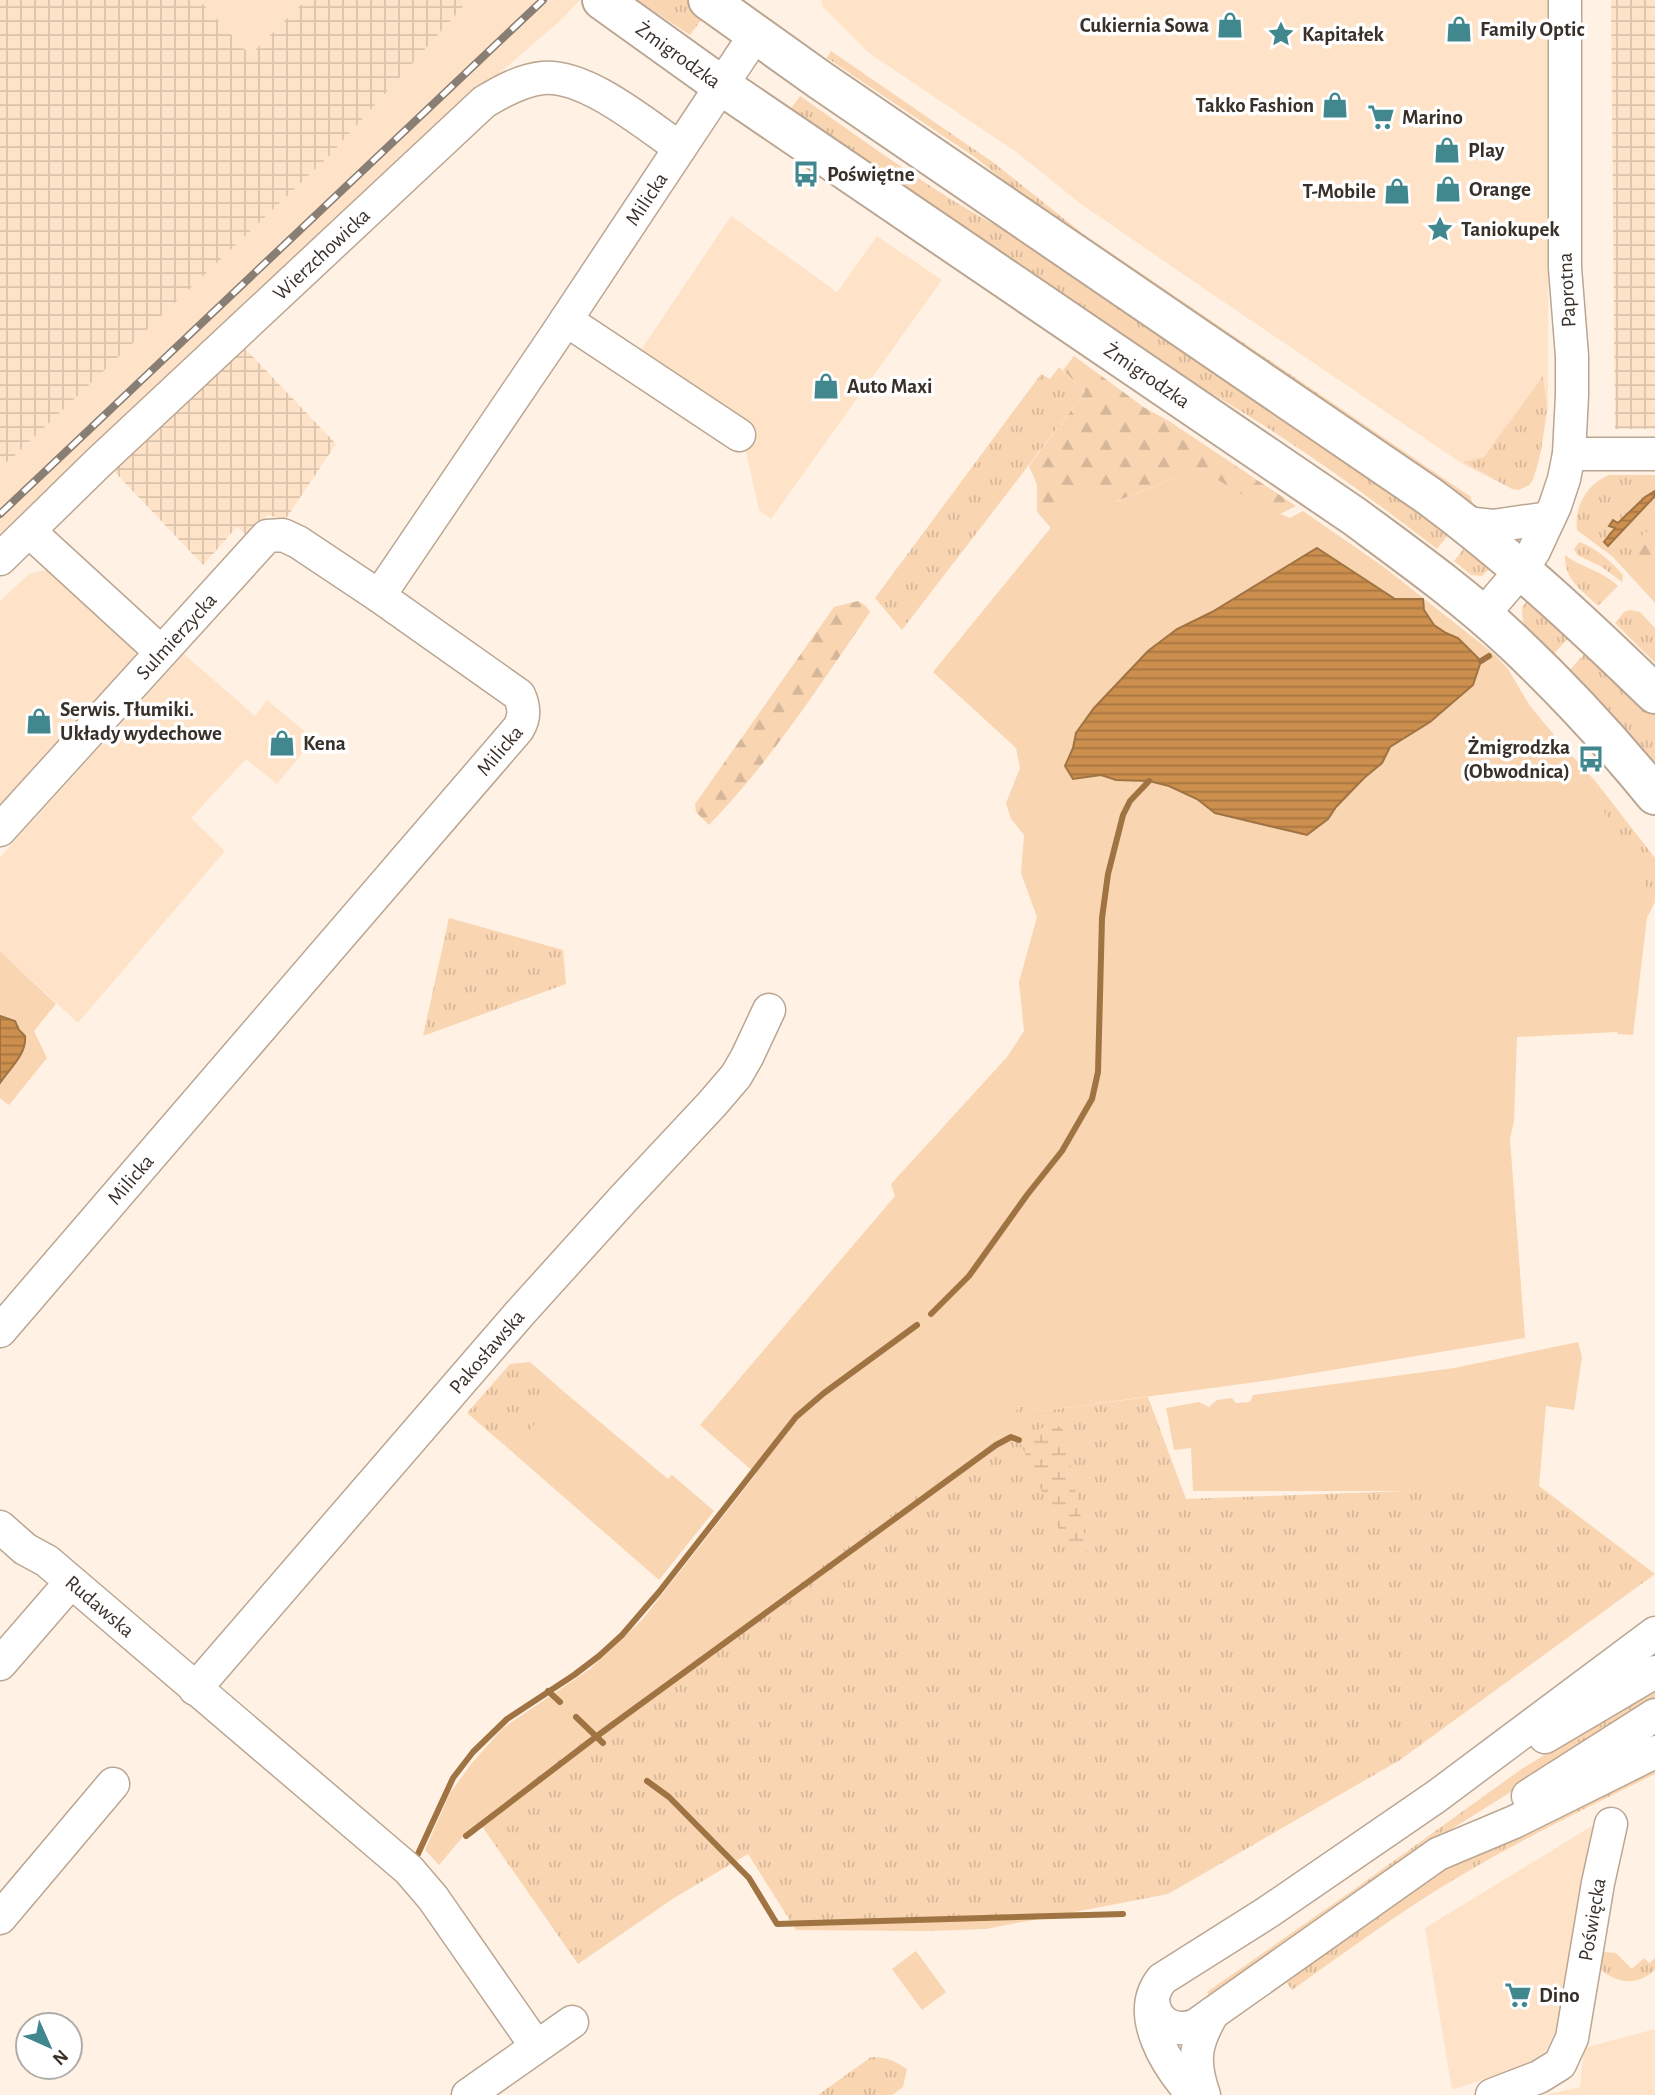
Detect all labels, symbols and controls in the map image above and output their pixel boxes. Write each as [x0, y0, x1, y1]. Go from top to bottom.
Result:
shop icon: Cukiernia Sowa [1215, 10, 1245, 40]
shop icon: Family Optic [1444, 14, 1474, 44]
place label: Cukiernia Sowa [1080, 15, 1209, 36]
street label: Żmigrodzka [632, 17, 725, 92]
place icon: Kapitałek [1266, 19, 1296, 49]
place label: Family Optic [1480, 19, 1585, 40]
place label: Kapitałek [1302, 24, 1385, 45]
shop icon: Takko Fashion [1320, 90, 1350, 120]
place label: Takko Fashion [1195, 95, 1314, 116]
supermarket icon: Marino [1366, 102, 1396, 132]
place label: Marino [1402, 107, 1463, 128]
shop icon: Play [1432, 135, 1462, 165]
place label: Play [1468, 140, 1505, 161]
bus stop icon: Poświętne [791, 159, 821, 189]
place label: Poświętne [827, 164, 915, 185]
street label: Milicka [621, 168, 671, 229]
shop icon: Orange [1433, 174, 1463, 204]
shop icon: T-Mobile [1382, 176, 1412, 206]
place label: Orange [1469, 179, 1531, 200]
place label: T-Mobile [1302, 181, 1376, 202]
street label: Wierzchowicka [269, 204, 374, 304]
place icon: Taniokupek [1425, 214, 1455, 244]
place label: Taniokupek [1461, 219, 1560, 240]
street label: Paprotna [1555, 252, 1579, 328]
street label: Żmigrodzka [1101, 338, 1194, 412]
shop icon: Auto Maxi [811, 371, 841, 401]
place label: Auto Maxi [847, 376, 932, 397]
street label: Sulmierzycka [132, 589, 221, 683]
place label: Serwis. Tłumiki. Układy wydechowe [60, 699, 222, 744]
shop icon: Serwis. Tłumiki. Układy wydechowe [24, 706, 54, 736]
street label: Milicka [472, 721, 527, 780]
shop icon: Kena [267, 728, 297, 758]
place label: Kena [303, 733, 346, 754]
place label: Żmigrodzka (Obwodnica) [1463, 736, 1570, 782]
bus stop icon: Żmigrodzka (Obwodnica) [1576, 744, 1606, 774]
street label: Milicka [103, 1150, 158, 1209]
street label: Pakosławska [445, 1305, 529, 1397]
street label: Rudawska [62, 1571, 139, 1641]
street label: Poświęcka [1575, 1875, 1609, 1962]
supermarket icon: Dino [1503, 1980, 1533, 2010]
place label: Dino [1539, 1985, 1580, 2006]
north arrow [14, 2011, 84, 2081]
text: N [49, 2046, 71, 2068]

